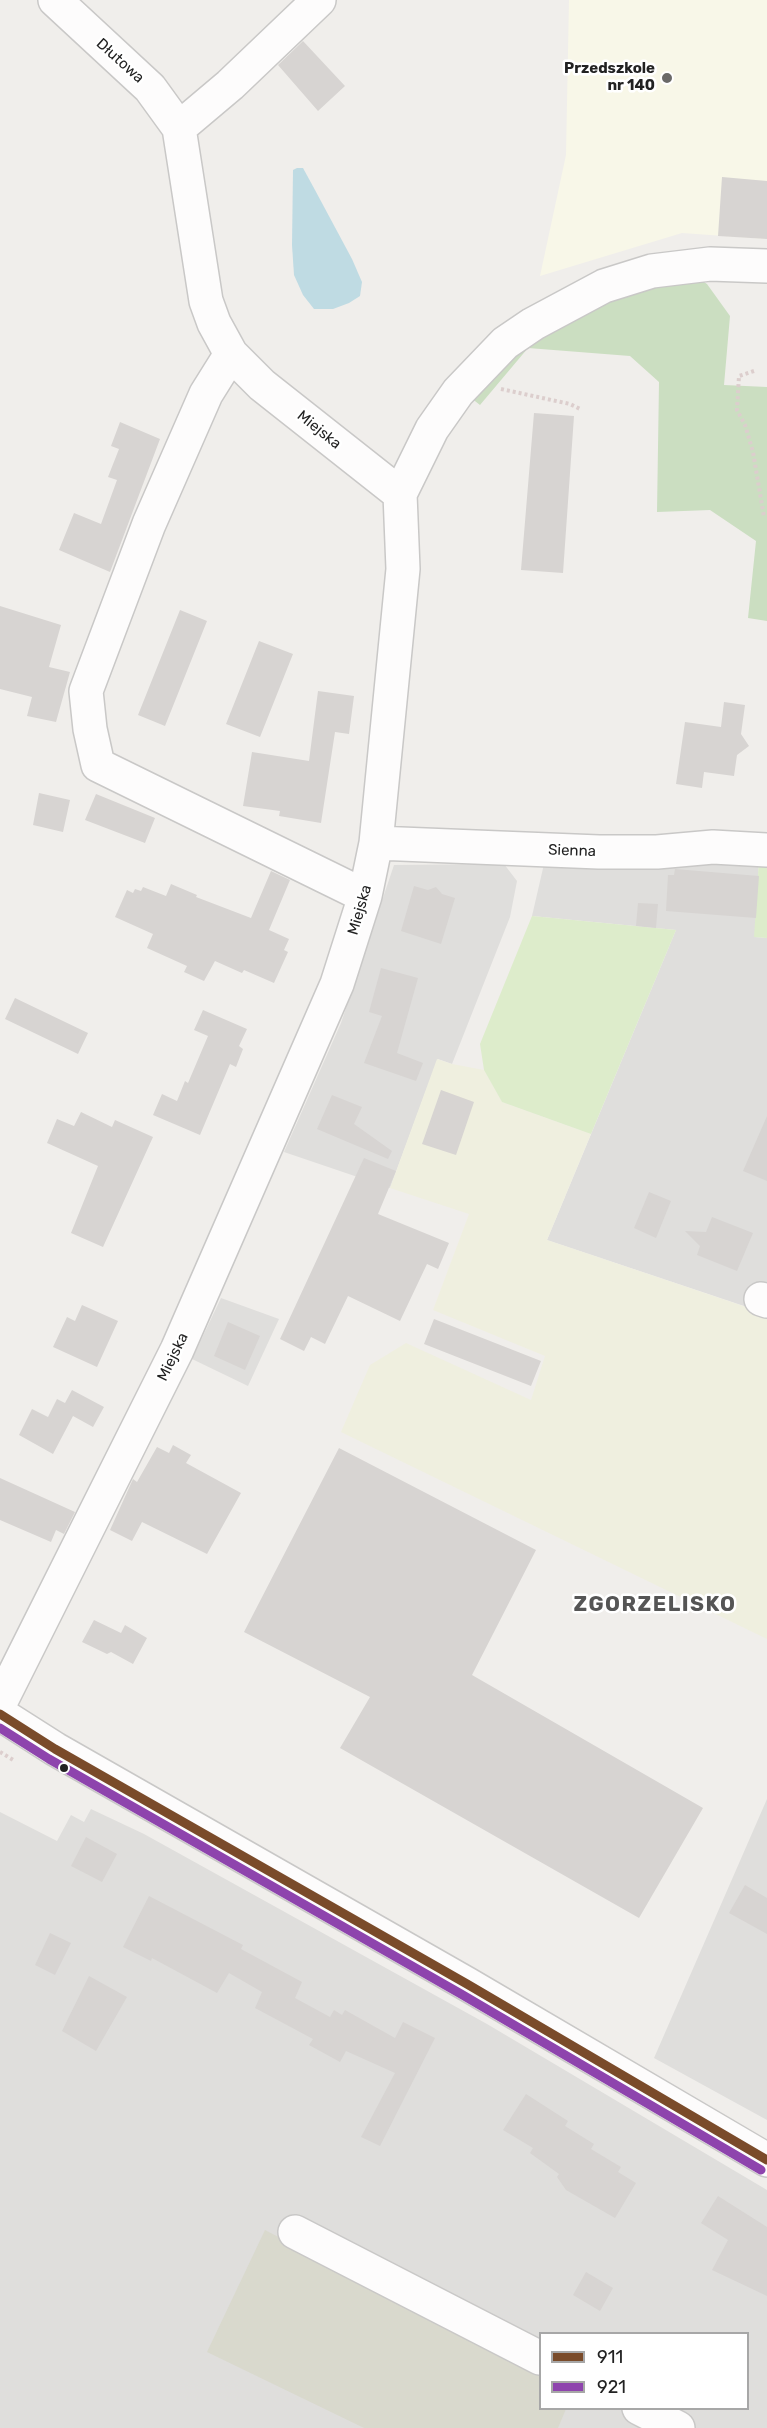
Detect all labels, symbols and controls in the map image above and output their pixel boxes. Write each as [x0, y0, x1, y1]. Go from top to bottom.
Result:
street label: Dłutowa [92, 35, 148, 87]
place label: Przedszkole nr 140 [564, 60, 655, 95]
marker: Przedszkole nr 140 [660, 71, 674, 85]
street label: Miejska [293, 407, 345, 453]
street label: Sienna [548, 841, 596, 861]
street label: Miejska [344, 883, 376, 937]
street label: Miejska [154, 1330, 192, 1384]
district label: ZGORZELISKO [573, 1592, 737, 1618]
unlabelled marker [58, 1762, 70, 1774]
legend [539, 2332, 749, 2410]
text: 911 [597, 2346, 623, 2368]
text: 921 [597, 2376, 626, 2398]

